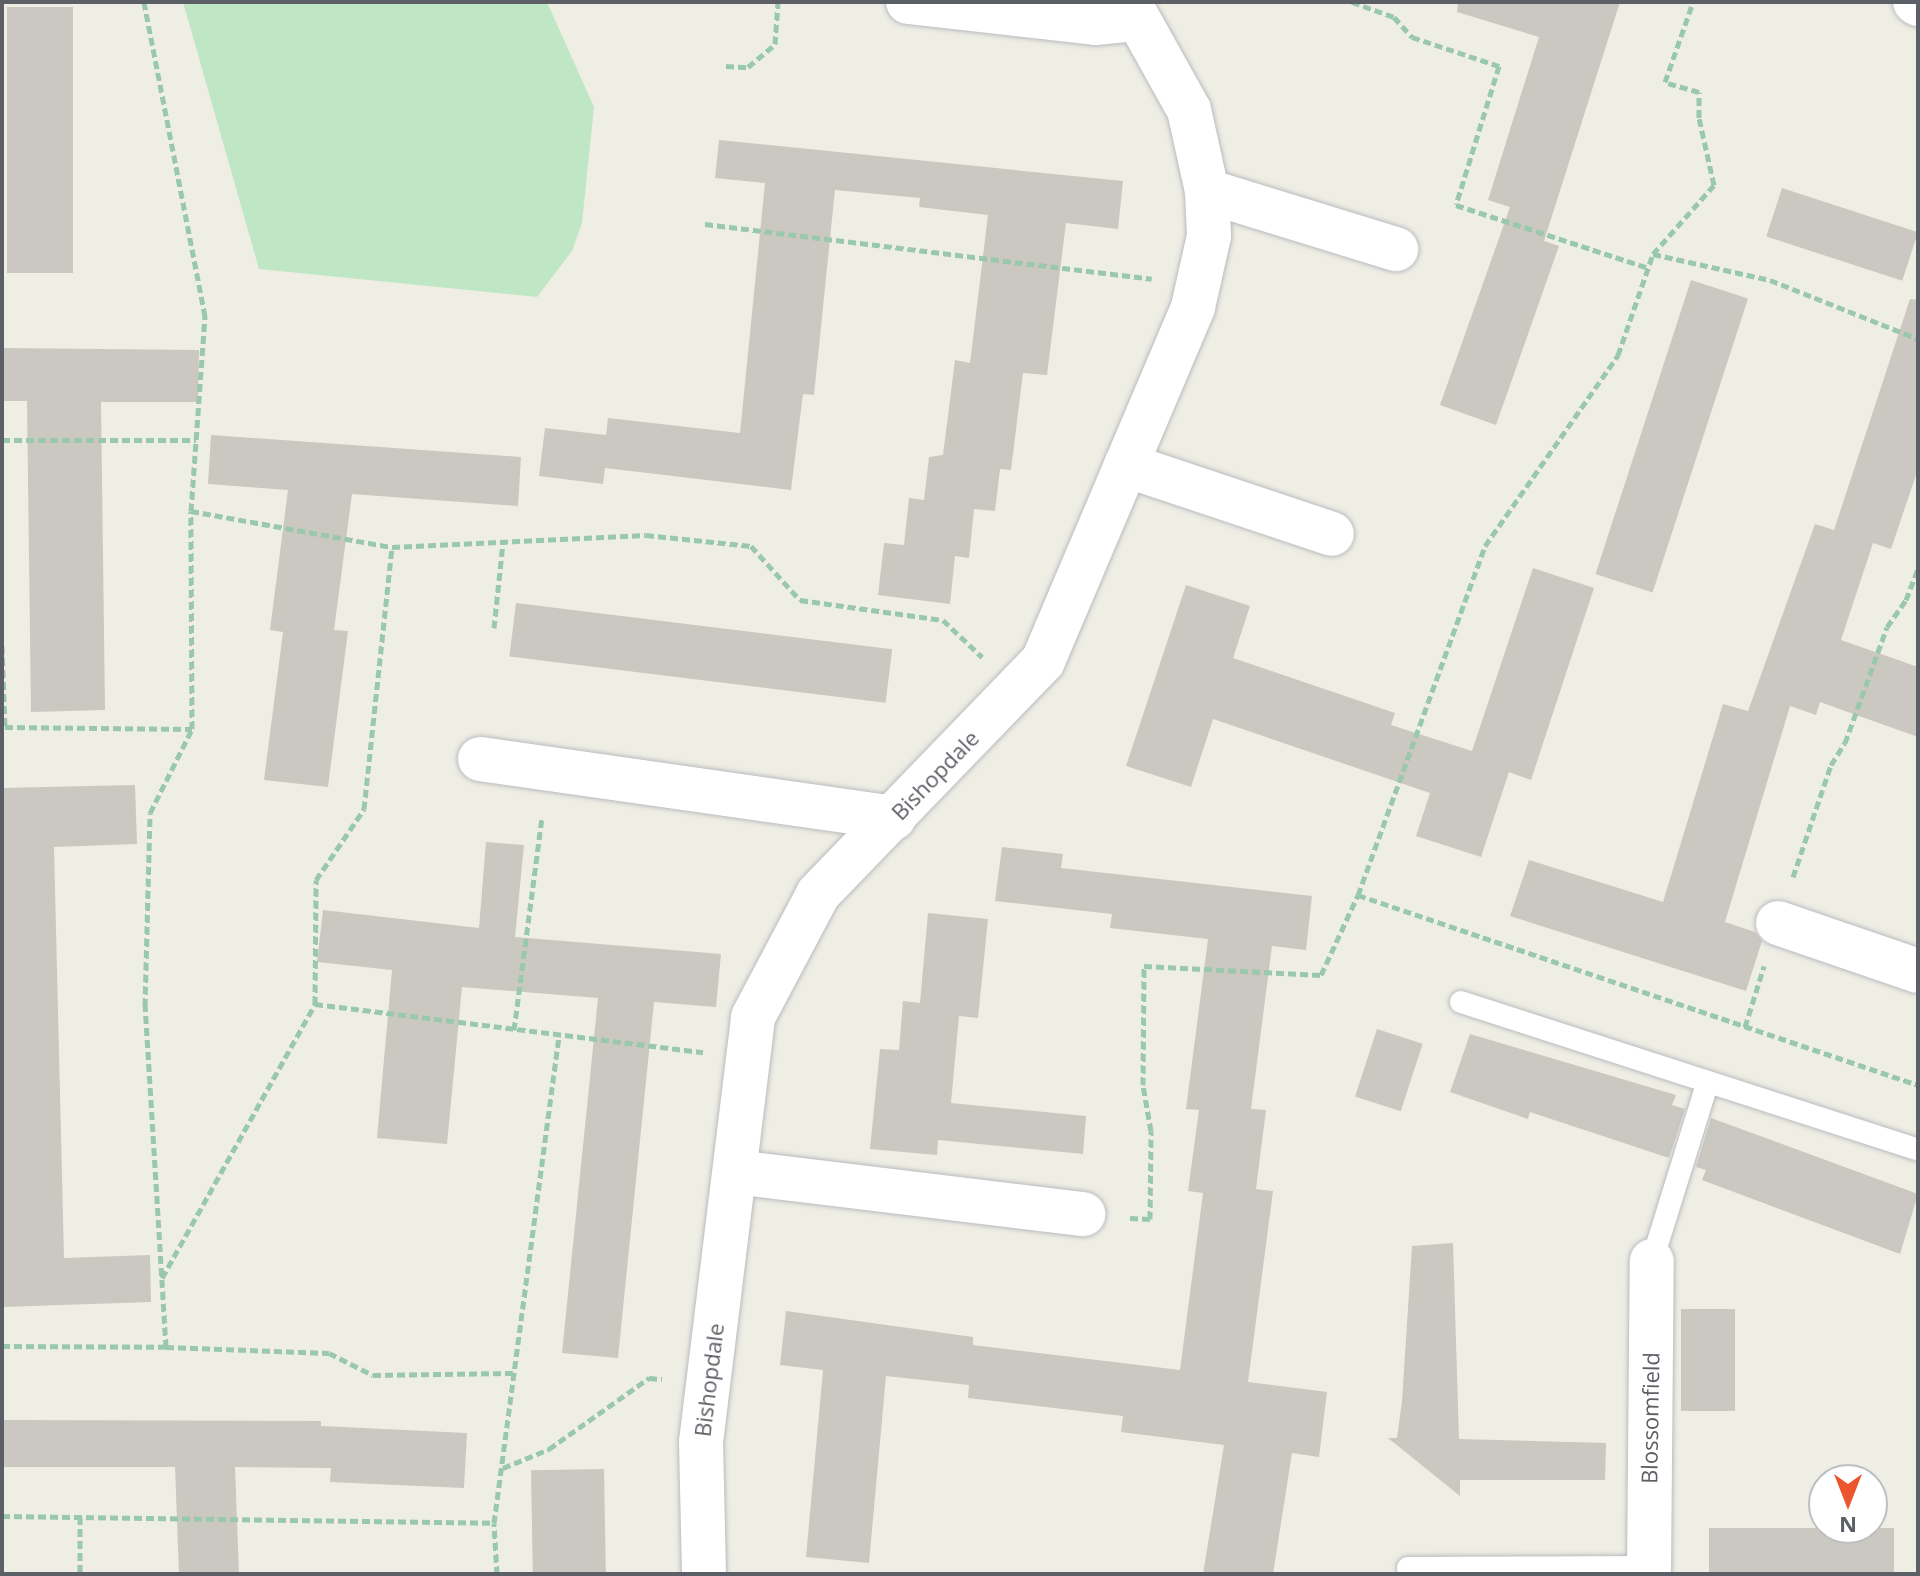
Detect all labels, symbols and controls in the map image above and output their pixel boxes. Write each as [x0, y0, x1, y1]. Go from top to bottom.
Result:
street label: Bishopdale [886, 725, 984, 825]
street label: Bishopdale [689, 1322, 729, 1438]
street label: Blossomfield [1636, 1352, 1664, 1484]
north arrow [1808, 1464, 1888, 1544]
text: N [1839, 1511, 1857, 1541]

